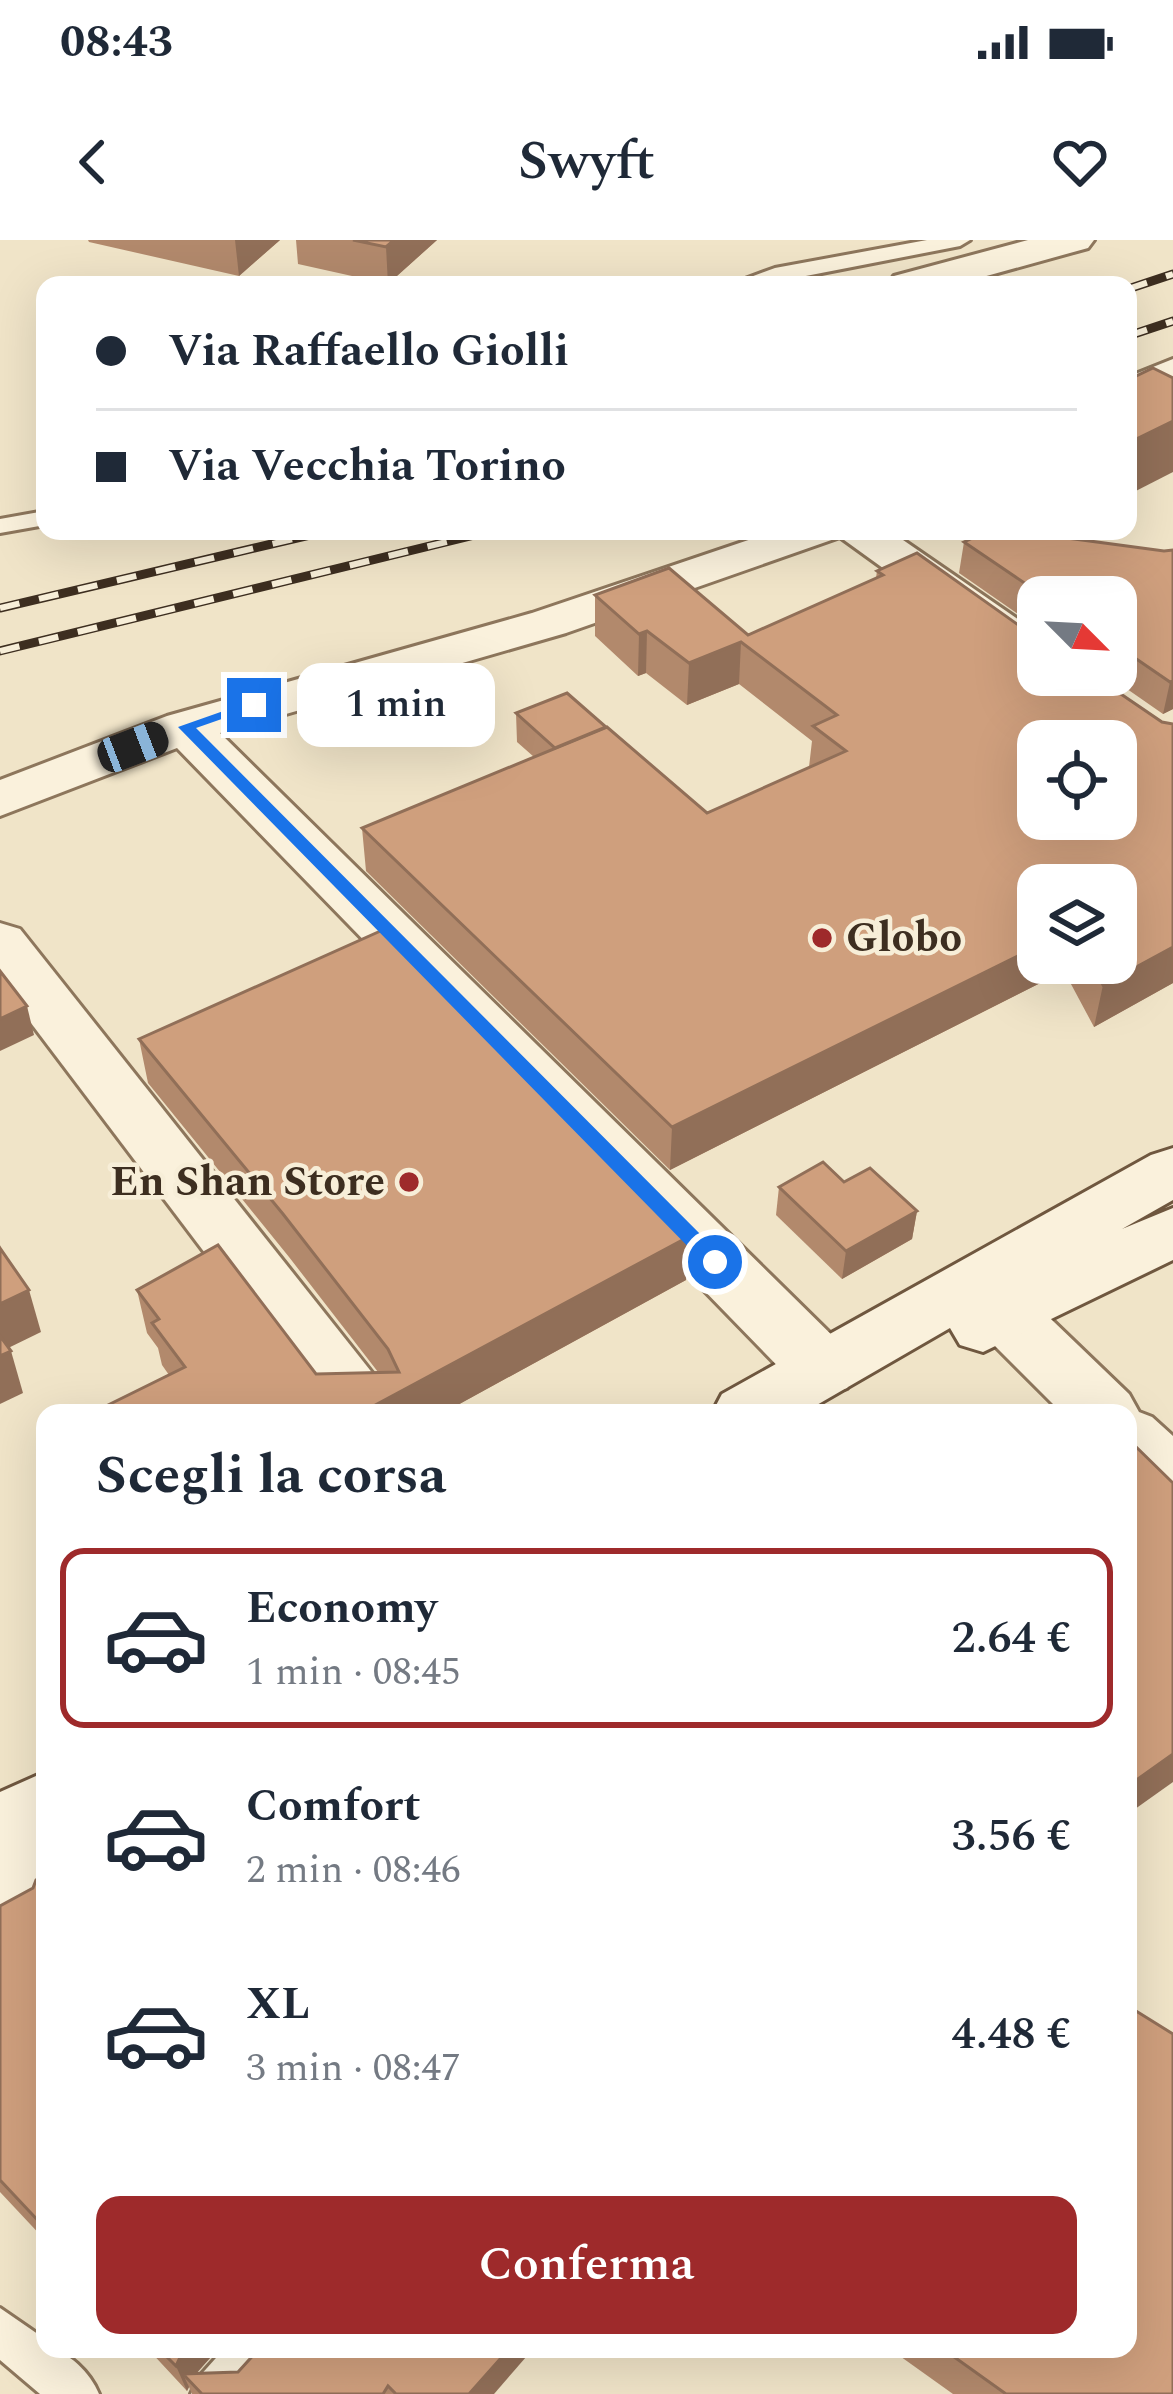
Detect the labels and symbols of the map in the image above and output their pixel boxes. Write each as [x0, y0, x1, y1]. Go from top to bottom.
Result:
north arrow [1017, 576, 1137, 696]
callout: 1 min [296, 663, 494, 747]
route end [227, 678, 281, 732]
car [93, 717, 173, 777]
place label: Globo [846, 907, 962, 970]
marker: Globo [809, 925, 835, 951]
place label: En Shan Store [110, 1151, 385, 1214]
marker: En Shan Store [396, 1169, 422, 1195]
route start [688, 1235, 742, 1289]

